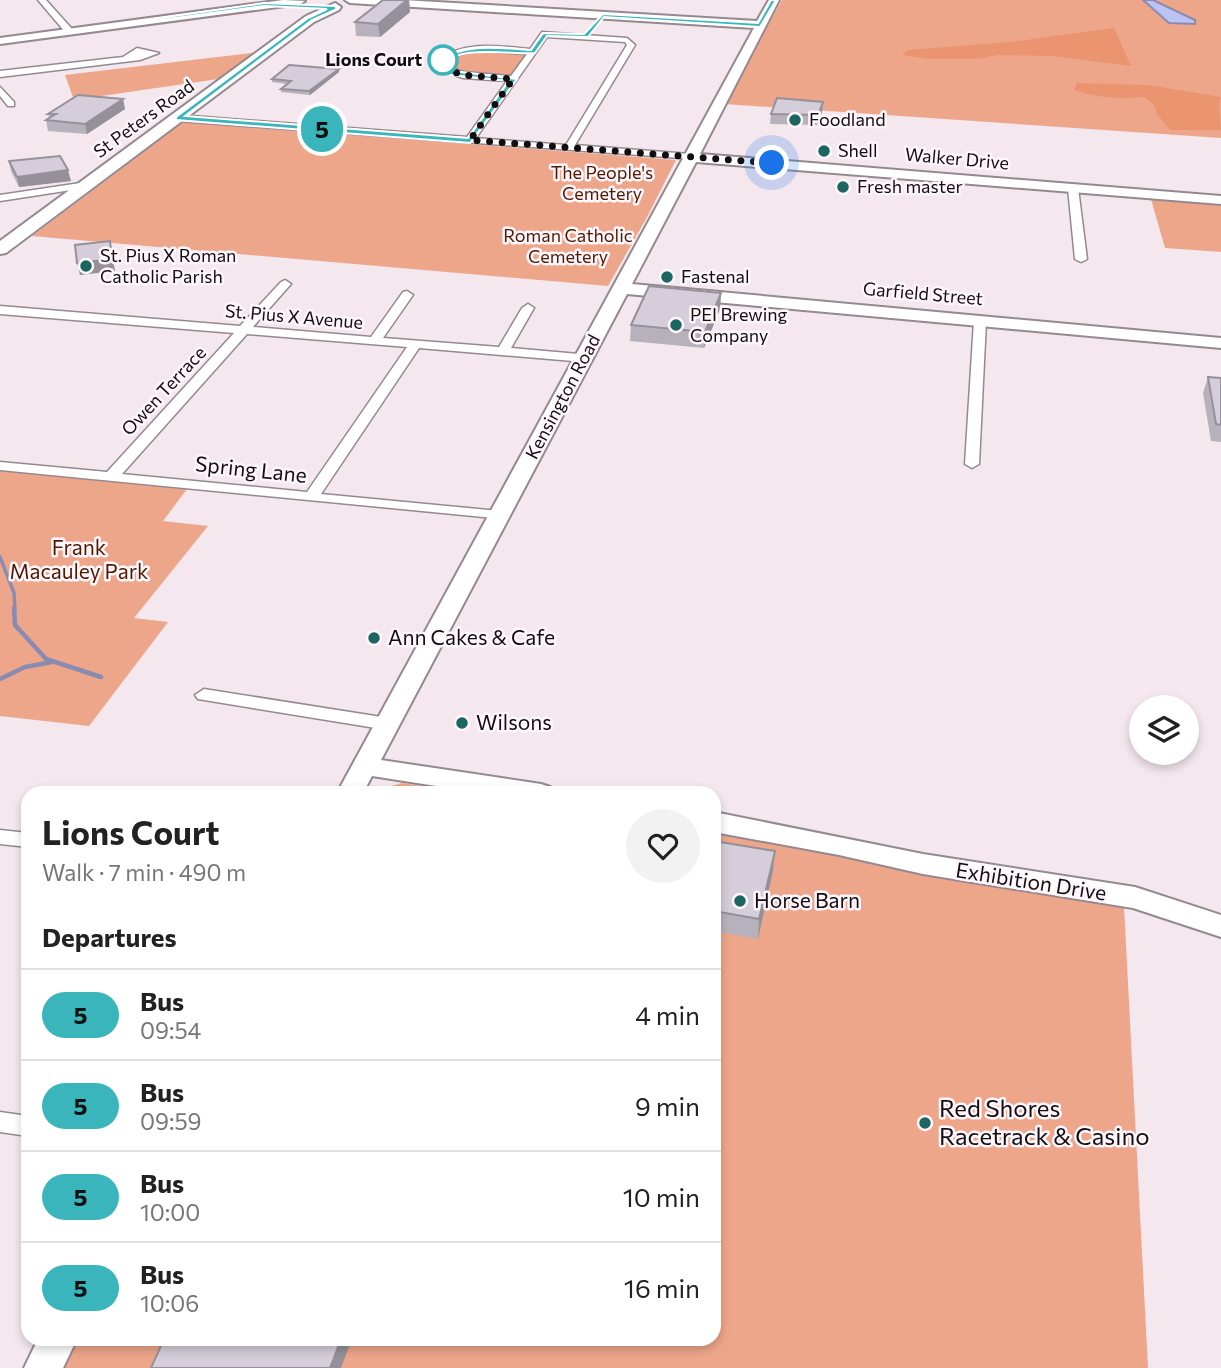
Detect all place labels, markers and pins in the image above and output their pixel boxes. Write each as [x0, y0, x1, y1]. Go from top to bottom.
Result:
marker: Lions Court [428, 45, 458, 75]
place label: Lions Court [325, 48, 422, 70]
place label: Foodland [809, 108, 886, 130]
marker: Foodland [787, 112, 803, 128]
place label: Shell [838, 139, 878, 161]
marker: Shell [816, 143, 832, 159]
place label: Fresh master [857, 175, 963, 197]
marker: Fresh master [835, 179, 851, 195]
place label: St. Pius X Roman Catholic Parish [100, 244, 236, 287]
marker: St. Pius X Roman Catholic Parish [78, 258, 94, 274]
place label: Fastenal [681, 265, 750, 287]
marker: Fastenal [659, 269, 675, 285]
place label: PEI Brewing Company [690, 303, 788, 346]
marker: PEI Brewing Company [668, 317, 684, 333]
place label: Ann Cakes & Cafe [388, 624, 555, 649]
marker: Ann Cakes & Cafe [366, 630, 382, 646]
place label: Wilsons [476, 709, 552, 734]
marker: Wilsons [454, 715, 470, 731]
place label: Horse Barn [754, 887, 860, 912]
marker: Horse Barn [732, 893, 748, 909]
place label: Red Shores Racetrack & Casino [939, 1093, 1150, 1150]
marker: Red Shores Racetrack & Casino [917, 1115, 933, 1131]

